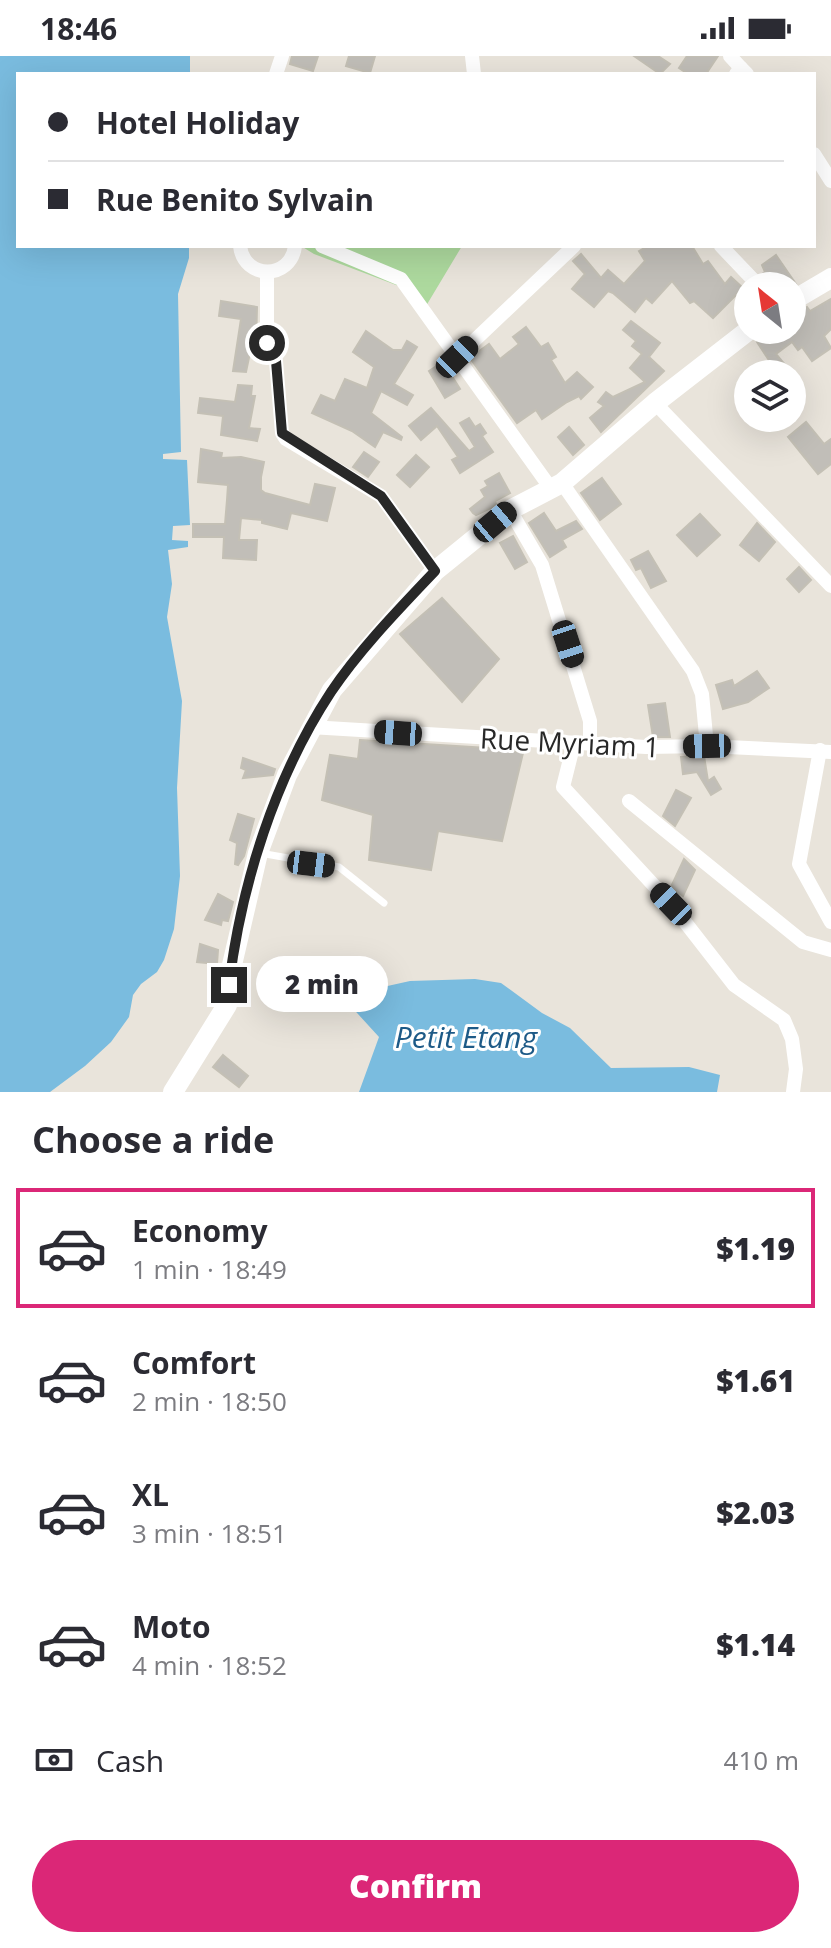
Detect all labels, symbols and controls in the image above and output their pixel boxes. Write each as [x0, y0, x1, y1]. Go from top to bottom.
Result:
text: 18:46 [40, 8, 117, 49]
text: Hotel Holiday [96, 102, 299, 143]
text: Rue Benito Sylvain [96, 179, 374, 220]
north arrow [734, 272, 806, 344]
map controls [734, 272, 806, 432]
route start [249, 325, 285, 361]
car [431, 332, 483, 382]
button: layers [734, 360, 806, 432]
car [469, 497, 521, 547]
car [549, 617, 587, 671]
street label: Rue Myriam 1 [479, 718, 661, 766]
car [373, 719, 423, 747]
car [683, 734, 731, 758]
car [286, 849, 336, 879]
car [646, 878, 696, 930]
callout: 2 min [257, 957, 389, 1013]
text: 2 min [285, 966, 359, 1002]
route end [211, 967, 247, 1003]
water label: Petit Etang [395, 1016, 539, 1057]
text: Choose a ride [32, 1115, 274, 1164]
text: Economy [132, 1210, 268, 1251]
icon: car [36, 1212, 108, 1284]
text: $1.19 [716, 1228, 795, 1269]
text: 1 min · 18:49 [132, 1251, 287, 1287]
text: Comfort [132, 1342, 256, 1383]
icon: car [36, 1344, 108, 1416]
text: $1.61 [716, 1360, 795, 1401]
text: 2 min · 18:50 [132, 1383, 287, 1419]
text: XL [132, 1474, 169, 1515]
icon: car [36, 1476, 108, 1548]
text: $2.03 [716, 1492, 795, 1533]
text: 3 min · 18:51 [132, 1515, 287, 1551]
text: Moto [132, 1606, 210, 1647]
icon: car [36, 1608, 108, 1680]
text: $1.14 [716, 1624, 795, 1665]
text: 4 min · 18:52 [132, 1647, 287, 1683]
icon: cash [32, 1738, 76, 1782]
text: Cash [96, 1740, 164, 1781]
text: 410 m [724, 1742, 799, 1778]
button: Confirm [32, 1840, 799, 1932]

